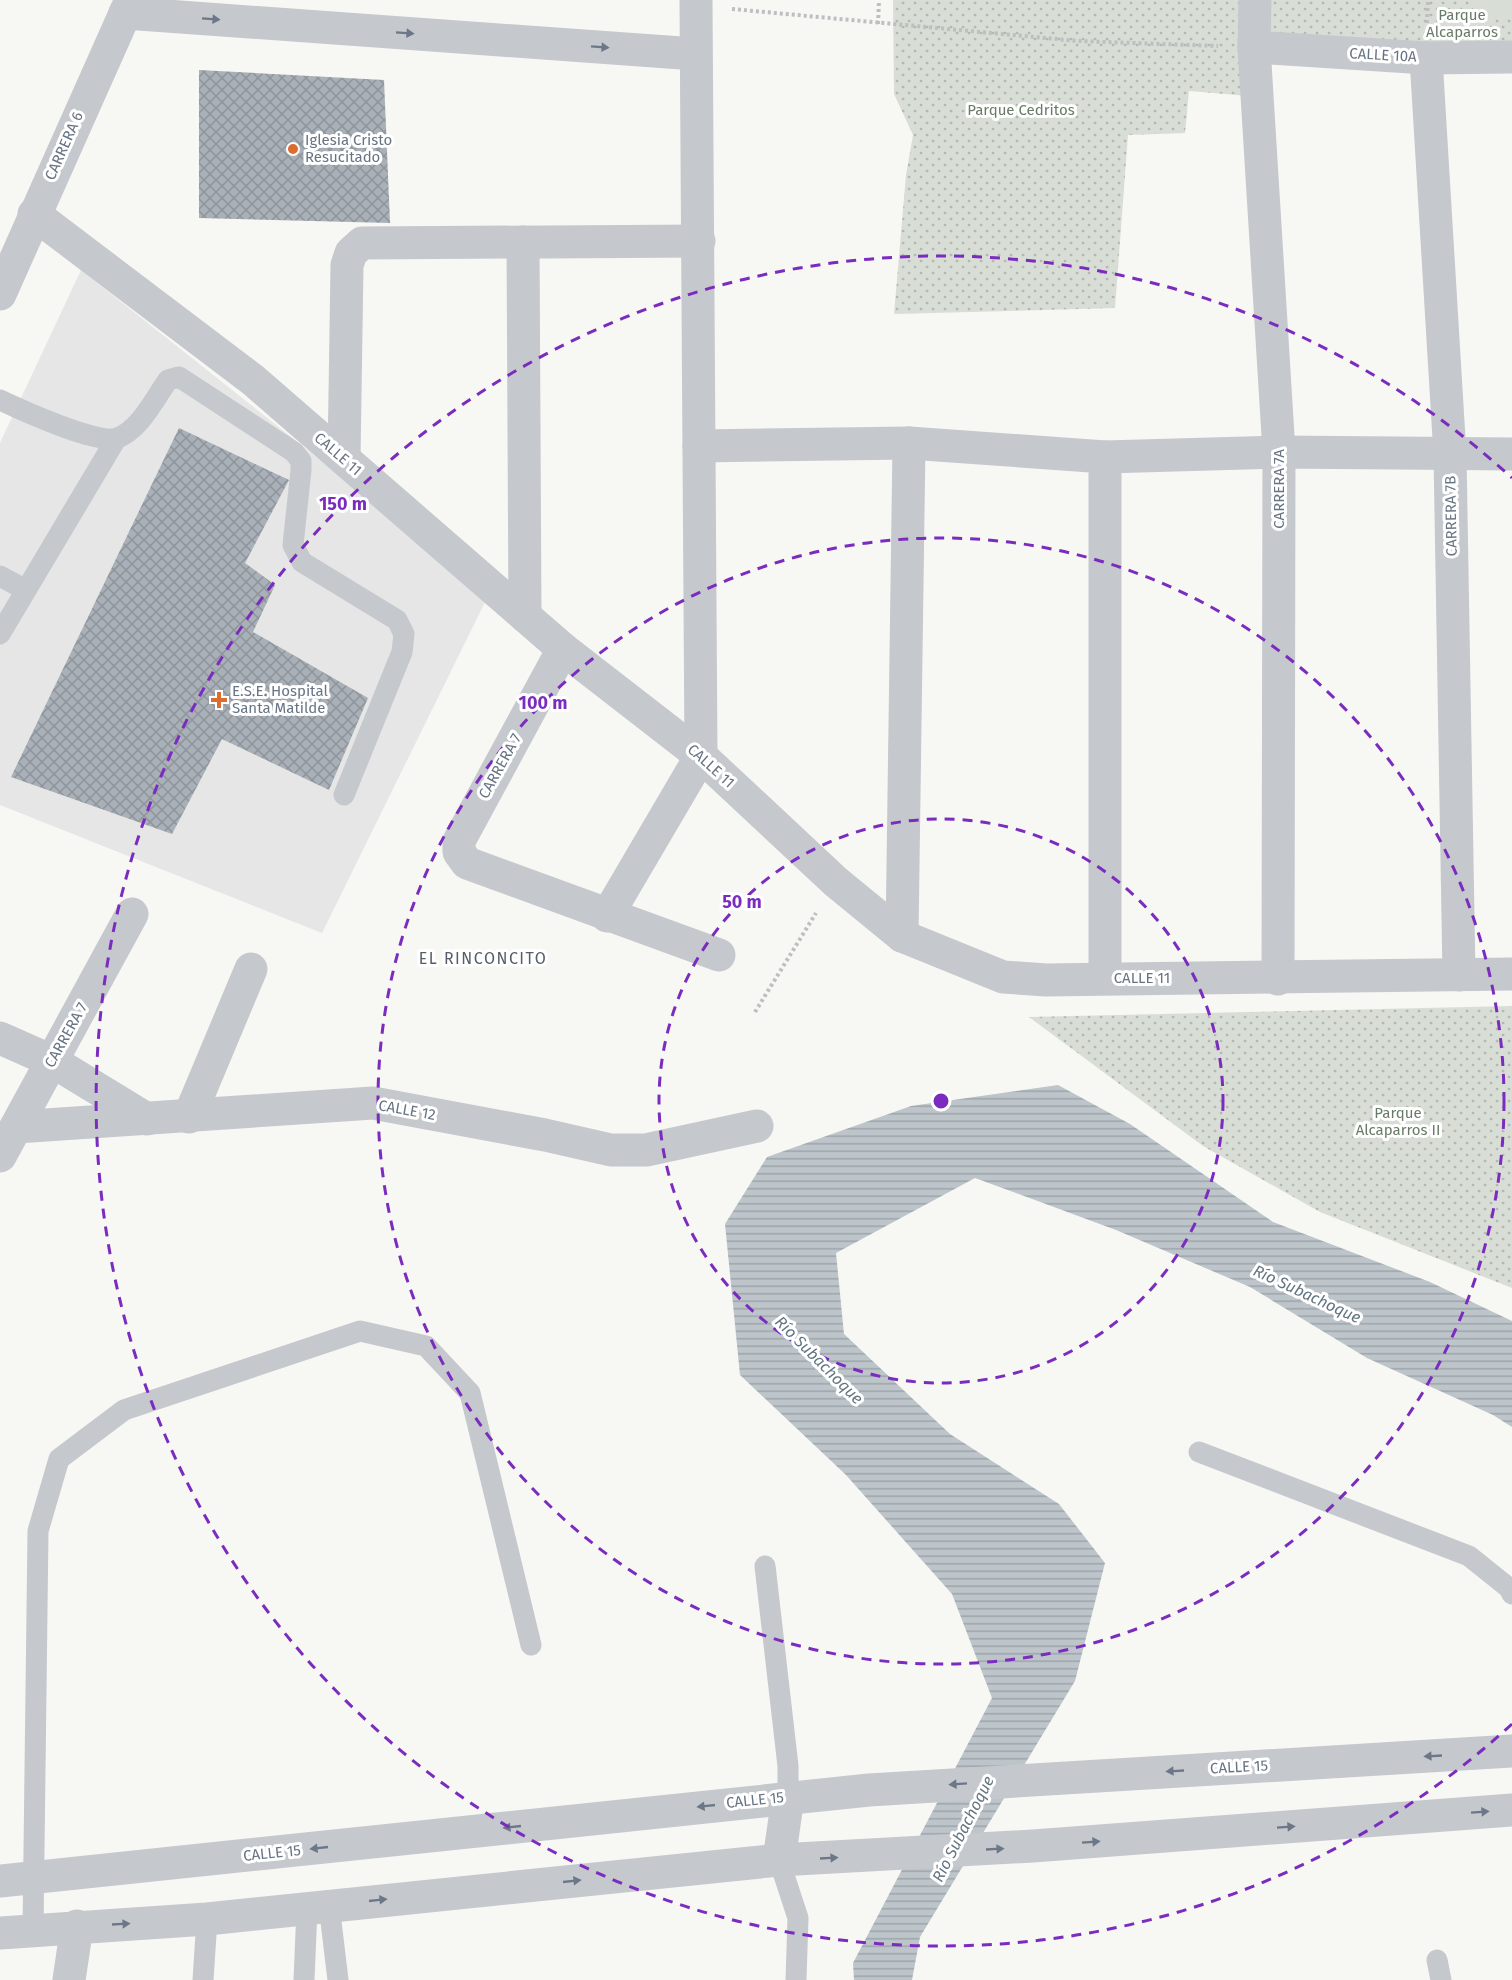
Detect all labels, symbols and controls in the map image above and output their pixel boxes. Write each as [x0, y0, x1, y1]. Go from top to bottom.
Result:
park label: Parque Alcaparros [1426, 6, 1498, 41]
one-way arrow [201, 15, 220, 24]
one-way arrow [396, 29, 415, 38]
one-way arrow [590, 43, 609, 52]
street label: CALLE 10A [1349, 44, 1418, 66]
park label: Parque Cedritos [967, 101, 1075, 119]
street label: CARRERA 6 [41, 109, 87, 183]
place label: Iglesia Cristo Resucitado [305, 131, 392, 166]
marker: Iglesia Cristo Resucitado [286, 142, 300, 156]
street label: CALLE 11 [311, 429, 365, 479]
street label: CARRERA 7A [1270, 449, 1288, 529]
street label: CARRERA 7B [1441, 476, 1461, 556]
text: 150 m [319, 493, 367, 515]
place label: E.S.E. Hospital Santa Matilde [232, 682, 328, 717]
marker: E.S.E. Hospital Santa Matilde [210, 691, 228, 709]
text: 100 m [519, 692, 567, 714]
street label: CARRERA 7 [475, 730, 525, 802]
street label: CALLE 11 [684, 740, 738, 792]
text: 50 m [722, 891, 762, 913]
district label: EL RINCONCITO [419, 949, 547, 968]
street label: CALLE 11 [1114, 969, 1170, 987]
street label: CARRERA 7 [41, 999, 91, 1071]
centre of rings [931, 1091, 951, 1111]
street label: CALLE 12 [377, 1096, 437, 1124]
park label: Parque Alcaparros II [1356, 1104, 1440, 1139]
water label: Río Subachoque [1250, 1261, 1364, 1327]
water label: Río Subachoque [771, 1312, 867, 1408]
one-way arrow [1423, 1751, 1442, 1760]
street label: CALLE 15 [1210, 1756, 1268, 1778]
one-way arrow [1166, 1766, 1185, 1776]
water label: Río Subachoque [928, 1773, 998, 1885]
one-way arrow [948, 1779, 967, 1789]
street label: CALLE 15 [725, 1788, 785, 1812]
one-way arrow [697, 1801, 716, 1810]
one-way arrow [1471, 1808, 1490, 1817]
one-way arrow [503, 1822, 522, 1832]
one-way arrow [1276, 1822, 1295, 1832]
one-way arrow [1082, 1837, 1101, 1847]
street label: CALLE 15 [242, 1841, 302, 1865]
one-way arrow [309, 1843, 328, 1853]
one-way arrow [986, 1844, 1005, 1853]
one-way arrow [819, 1853, 838, 1862]
one-way arrow [563, 1876, 582, 1886]
one-way arrow [368, 1895, 387, 1905]
one-way arrow [112, 1919, 131, 1928]

